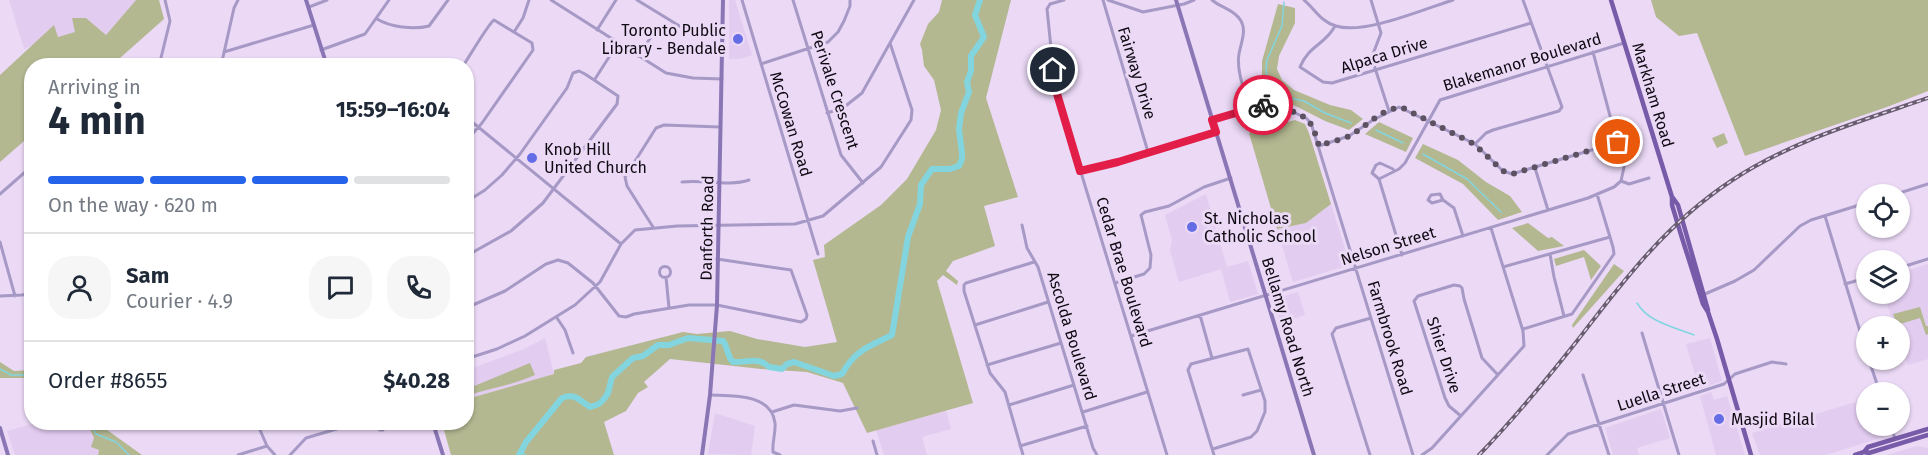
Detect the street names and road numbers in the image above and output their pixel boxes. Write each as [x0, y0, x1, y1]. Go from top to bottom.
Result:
street label: Fairway Drive [1114, 24, 1160, 122]
street label: Perivale Crescent [807, 28, 863, 152]
street label: Blakemanor Boulevard [1441, 29, 1603, 95]
street label: Alpaca Drive [1338, 33, 1430, 77]
street label: Markham Road [1628, 40, 1678, 150]
street label: McCowan Road [766, 69, 816, 179]
street label: Danforth Road [697, 175, 717, 281]
street label: Cedar Brae Boulevard [1092, 194, 1156, 350]
street label: Nelson Street [1338, 222, 1438, 269]
street label: Bellamy Road North [1258, 255, 1318, 399]
street label: Ascolda Boulevard [1043, 269, 1101, 403]
street label: Farmbrook Road [1364, 278, 1416, 398]
street label: Shier Drive [1423, 314, 1465, 396]
street label: Luella Street [1615, 369, 1708, 415]

